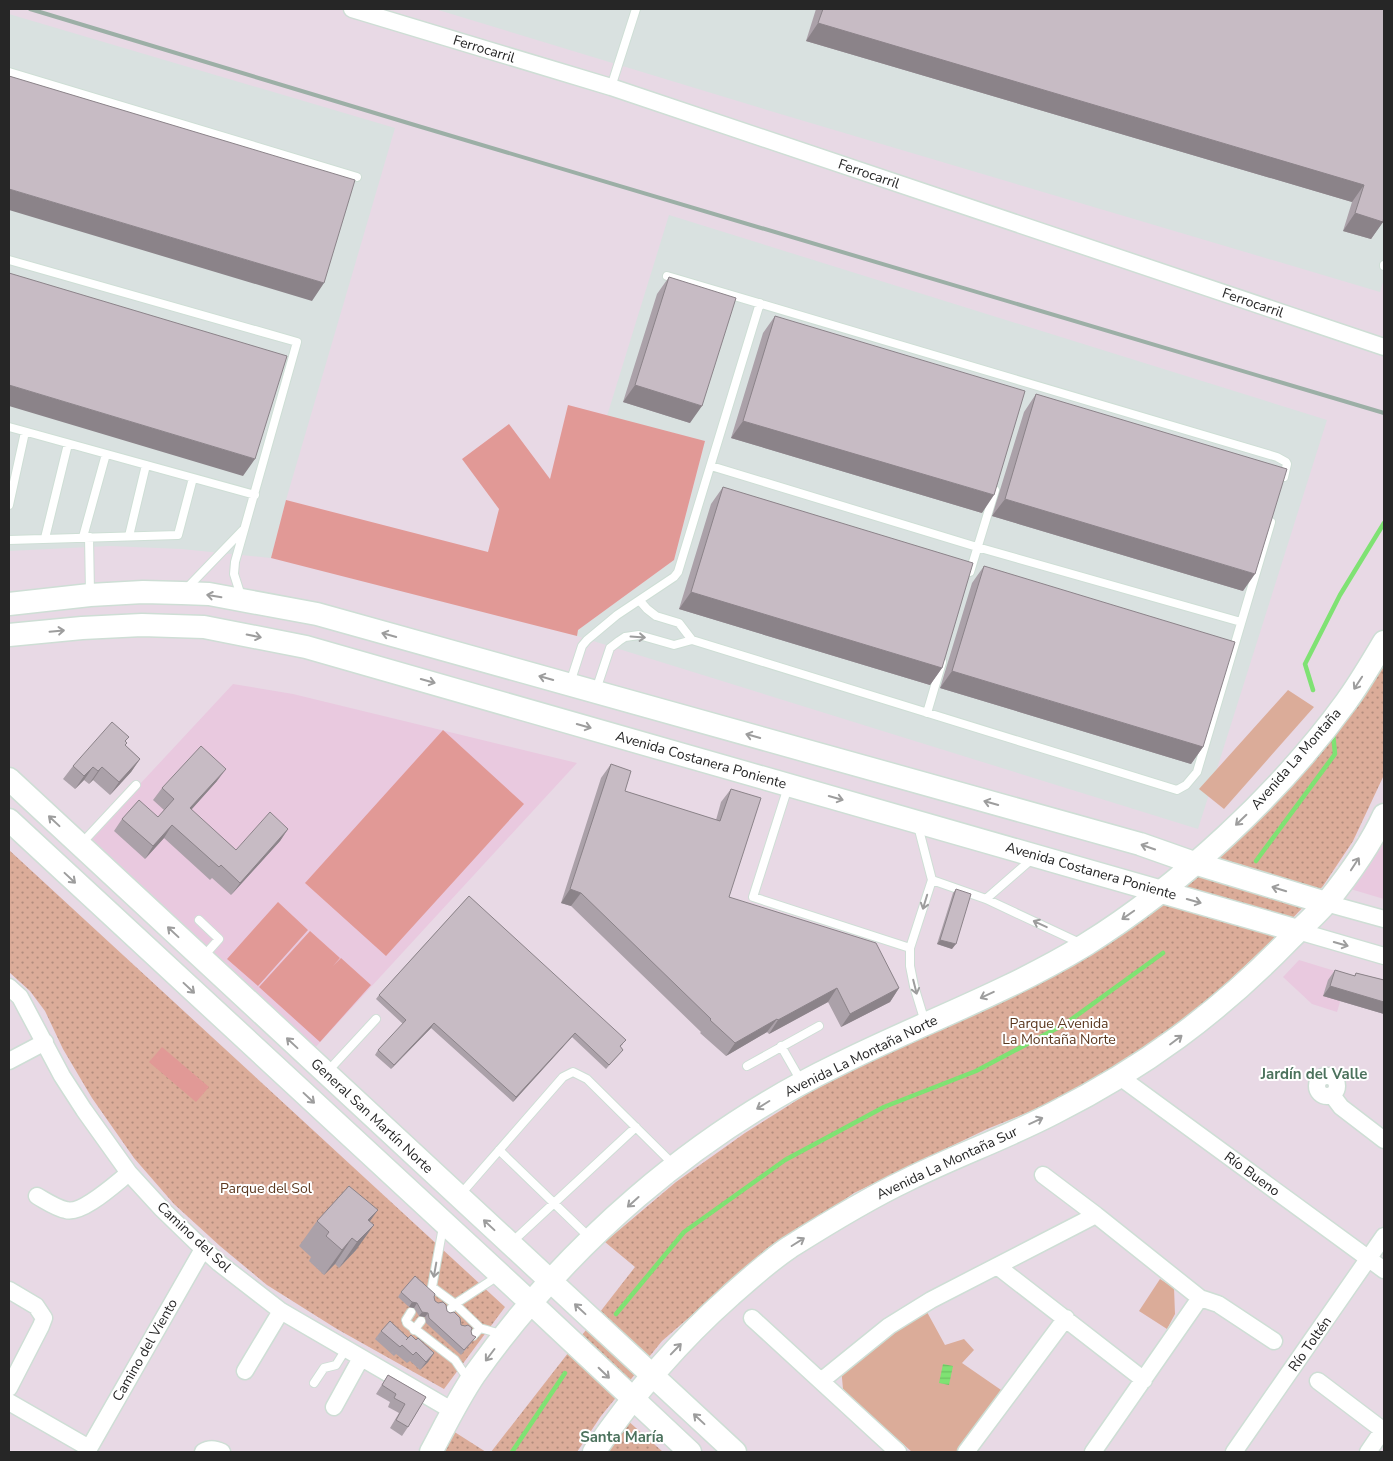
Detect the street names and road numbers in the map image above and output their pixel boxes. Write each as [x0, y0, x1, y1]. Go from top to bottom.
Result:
street label: Ferrocarril [451, 31, 518, 68]
street label: Ferrocarril [836, 155, 903, 194]
street label: Ferrocarril [1220, 284, 1287, 323]
street label: Avenida La Montaña [1247, 704, 1345, 814]
street label: Avenida Costanera Poniente [613, 726, 789, 794]
street label: Avenida Costanera Poniente [1003, 837, 1179, 905]
street label: Avenida La Montaña Norte [781, 1011, 941, 1101]
street label: General San Martín Norte [307, 1054, 437, 1178]
street label: Avenida La Montaña Sur [873, 1122, 1021, 1204]
street label: Río Bueno [1220, 1147, 1284, 1201]
street label: Camino del Sol [153, 1198, 236, 1277]
street label: Camino del Viento [108, 1295, 182, 1405]
street label: Río Toltén [1284, 1313, 1336, 1375]

